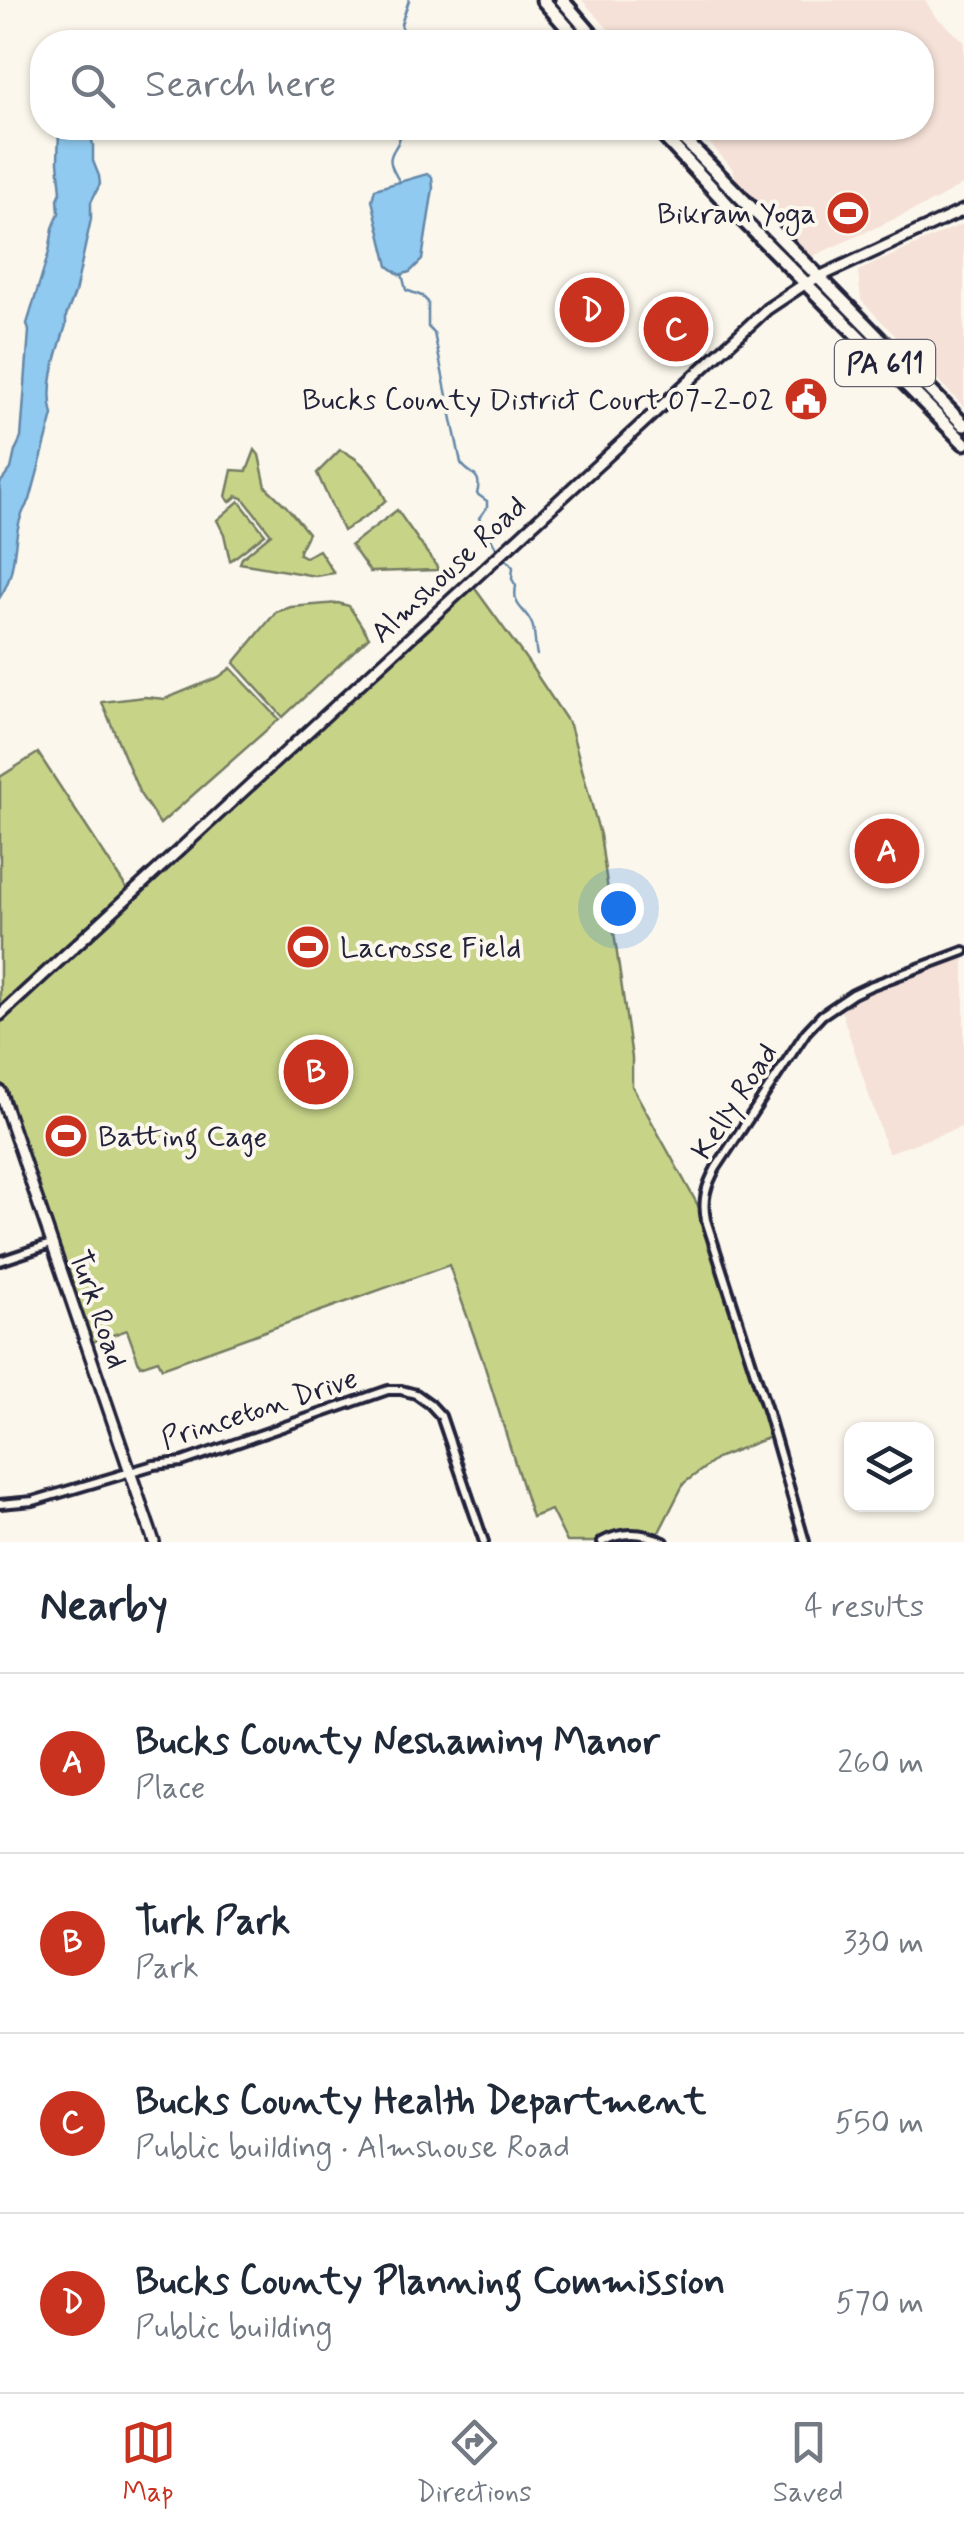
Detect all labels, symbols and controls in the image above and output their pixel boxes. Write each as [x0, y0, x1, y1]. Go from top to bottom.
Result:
search box [30, 30, 934, 140]
icon: search [65, 58, 120, 113]
text: Search here [145, 61, 336, 110]
sports icon: Bikram Yoga [825, 190, 871, 236]
place label: Bikram Yoga [657, 195, 816, 236]
pin: D [560, 272, 624, 348]
pin: C [644, 292, 708, 366]
road number: PA 611 [835, 340, 935, 386]
public building icon: Bucks County District Court 07-2-02 [783, 376, 829, 422]
place label: Bucks County District Court 07-2-02 [302, 381, 774, 420]
street label: Almshouse Road [363, 488, 535, 653]
pin: A [854, 814, 920, 888]
your location [593, 883, 644, 934]
sports icon: Lacrosse Field [285, 924, 331, 970]
place label: Lacrosse Field [340, 929, 521, 968]
pin: B [284, 1034, 348, 1110]
street label: Kelly Road [683, 1036, 787, 1168]
sports icon: Batting Cage [43, 1113, 89, 1159]
place label: Batting Cage [98, 1118, 267, 1160]
street label: Turk Road [59, 1245, 136, 1374]
street label: Princeton Drive [156, 1359, 363, 1460]
map controls [844, 1422, 934, 1512]
button: layers [844, 1422, 934, 1512]
text: Nearby [40, 1580, 168, 1635]
text: 4 results [804, 1586, 924, 1628]
text: Bucks County Neshaminy Manor [135, 1718, 660, 1767]
text: A [62, 1742, 83, 1784]
text: 260 m [837, 1742, 924, 1784]
text: Place [135, 1767, 205, 1809]
text: Turk Park [135, 1898, 290, 1947]
text: B [62, 1922, 83, 1964]
text: 330 m [843, 1922, 924, 1964]
text: Park [135, 1947, 199, 1989]
text: Bucks County Health Department [135, 2078, 706, 2127]
text: C [61, 2102, 84, 2144]
text: 550 m [834, 2102, 924, 2144]
text: Public building · Almshouse Road [135, 2127, 570, 2169]
text: Bucks County Planning Commission [135, 2258, 725, 2307]
text: D [61, 2282, 84, 2324]
text: 570 m [835, 2282, 924, 2324]
text: Public building [135, 2307, 332, 2349]
tab: Map [121, 2415, 176, 2512]
tab: Directions [417, 2415, 532, 2512]
tab: Saved [773, 2415, 843, 2512]

